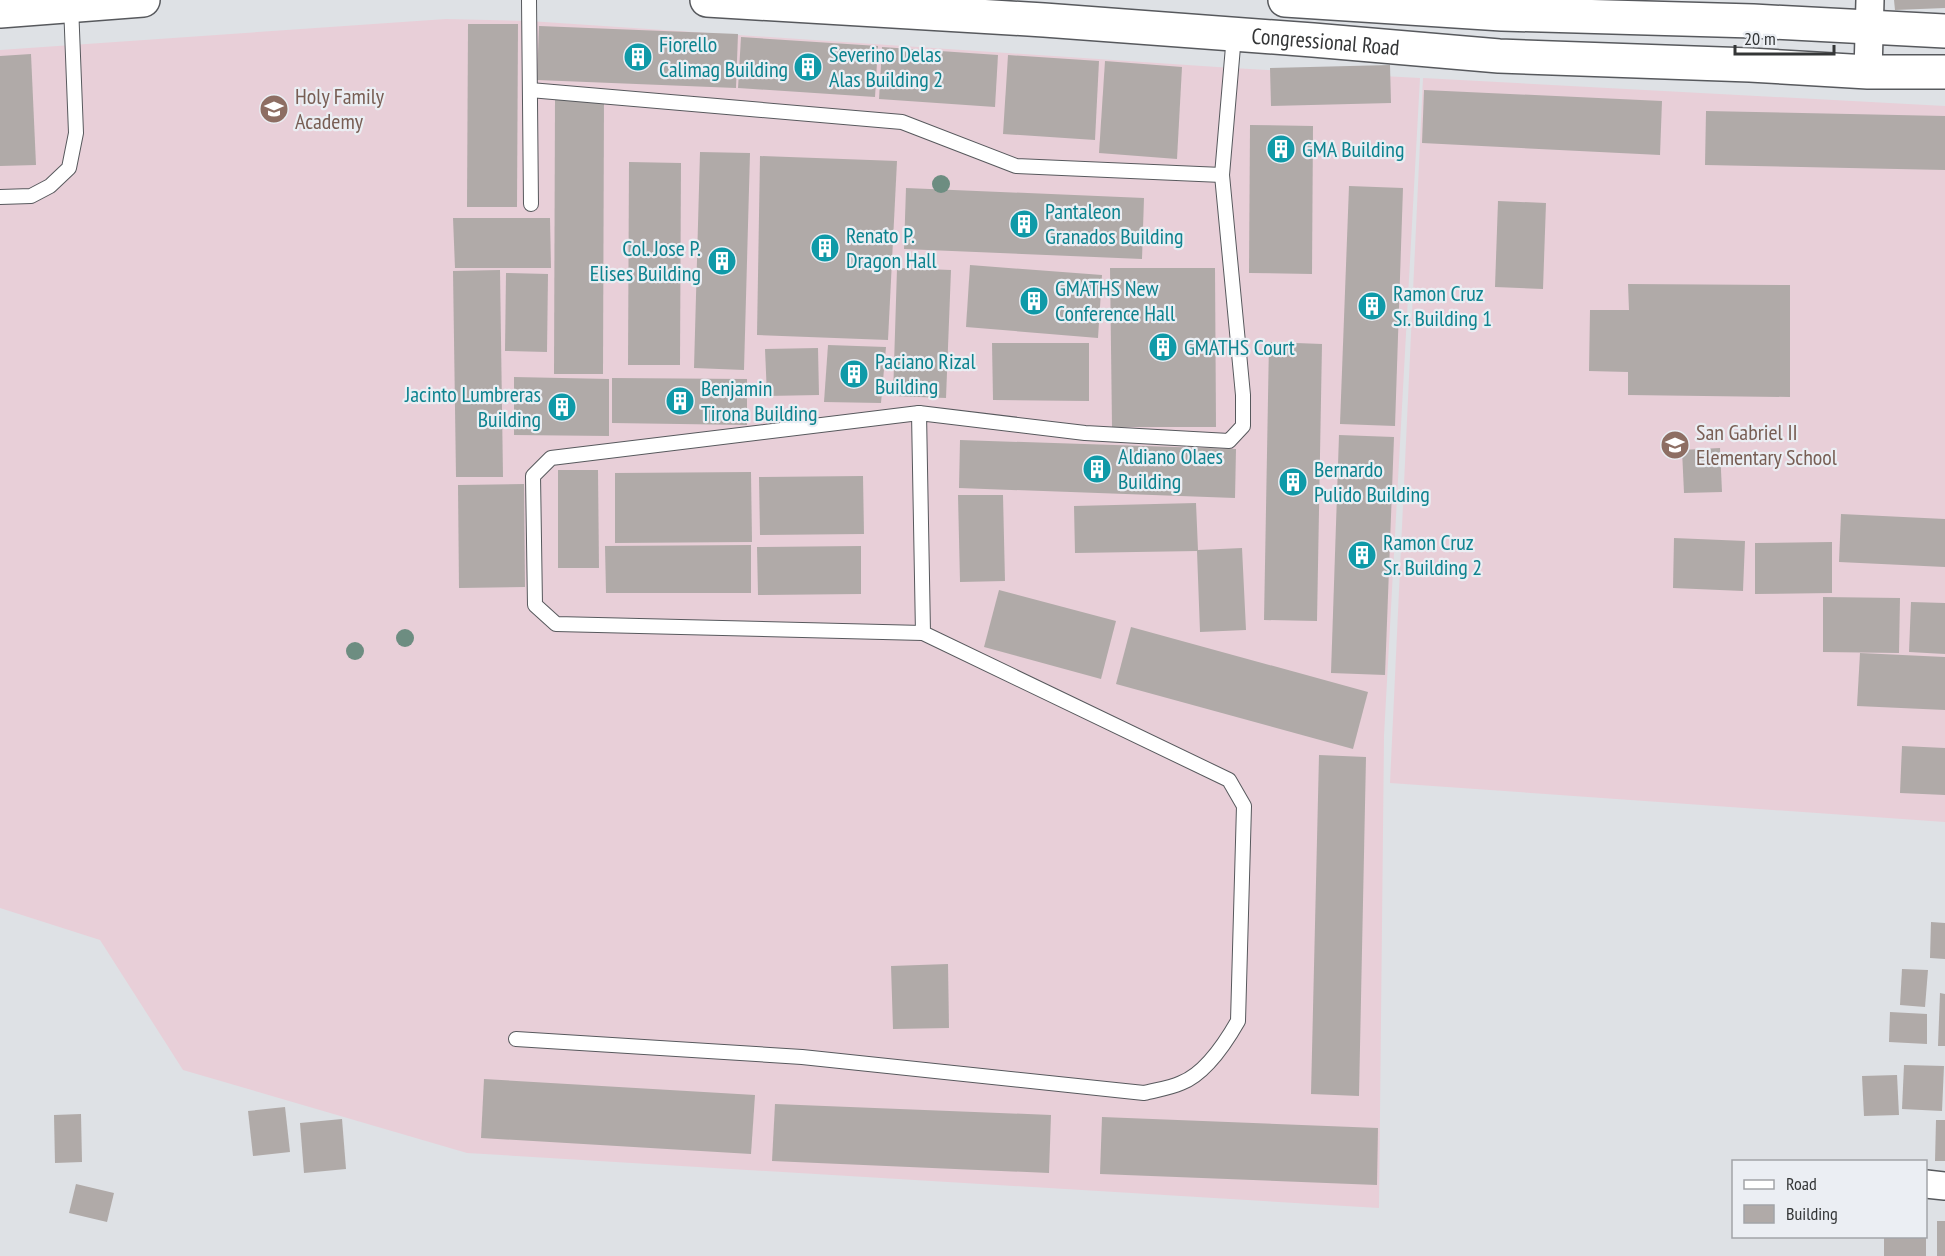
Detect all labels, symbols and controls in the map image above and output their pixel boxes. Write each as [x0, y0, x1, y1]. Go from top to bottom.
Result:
scale bar [1735, 18, 1834, 56]
street label: Congressional Road [1251, 21, 1401, 61]
text: 20 m [1744, 27, 1776, 50]
place label: Fiorello Calimag Building [659, 30, 788, 83]
place label: Severino Delas Alas Building 2 [829, 40, 943, 93]
building icon: Fiorello Calimag Building [622, 41, 654, 73]
building icon: Severino Delas Alas Building 2 [792, 51, 824, 83]
place label: Holy Family Academy [295, 82, 385, 135]
school or university icon: Holy Family Academy [258, 93, 290, 125]
building icon: GMA Building [1265, 133, 1297, 165]
place label: GMA Building [1302, 135, 1404, 163]
place label: Pantaleon Granados Building [1045, 197, 1184, 250]
building icon: Pantaleon Granados Building [1008, 208, 1040, 240]
place label: Renato P. Dragon Hall [846, 221, 937, 274]
building icon: Renato P. Dragon Hall [809, 232, 841, 264]
place label: Col. Jose P. Elises Building [590, 234, 701, 287]
building icon: Col. Jose P. Elises Building [706, 245, 738, 277]
place label: GMATHS New Conference Hall [1055, 274, 1176, 327]
place label: Ramon Cruz Sr. Building 1 [1393, 279, 1492, 332]
building icon: GMATHS New Conference Hall [1018, 285, 1050, 317]
building icon: Ramon Cruz Sr. Building 1 [1356, 290, 1388, 322]
building icon: GMATHS Court [1147, 331, 1179, 363]
place label: GMATHS Court [1184, 333, 1295, 361]
place label: Paciano Rizal Building [875, 347, 976, 400]
building icon: Paciano Rizal Building [838, 358, 870, 390]
place label: Benjamin Tirona Building [701, 374, 818, 427]
place label: Jacinto Lumbreras Building [404, 380, 541, 433]
building icon: Benjamin Tirona Building [664, 385, 696, 417]
building icon: Jacinto Lumbreras Building [546, 391, 578, 423]
place label: San Gabriel II Elementary School [1696, 418, 1838, 471]
school or university icon: San Gabriel II Elementary School [1659, 429, 1691, 461]
place label: Aldiano Olaes Building [1118, 442, 1223, 495]
building icon: Aldiano Olaes Building [1081, 453, 1113, 485]
place label: Bernardo Pulido Building [1314, 455, 1430, 508]
building icon: Bernardo Pulido Building [1277, 466, 1309, 498]
place label: Ramon Cruz Sr. Building 2 [1383, 528, 1482, 581]
building icon: Ramon Cruz Sr. Building 2 [1346, 539, 1378, 571]
legend [1732, 1160, 1927, 1238]
text: Road [1786, 1172, 1817, 1195]
text: Building [1786, 1202, 1838, 1225]

